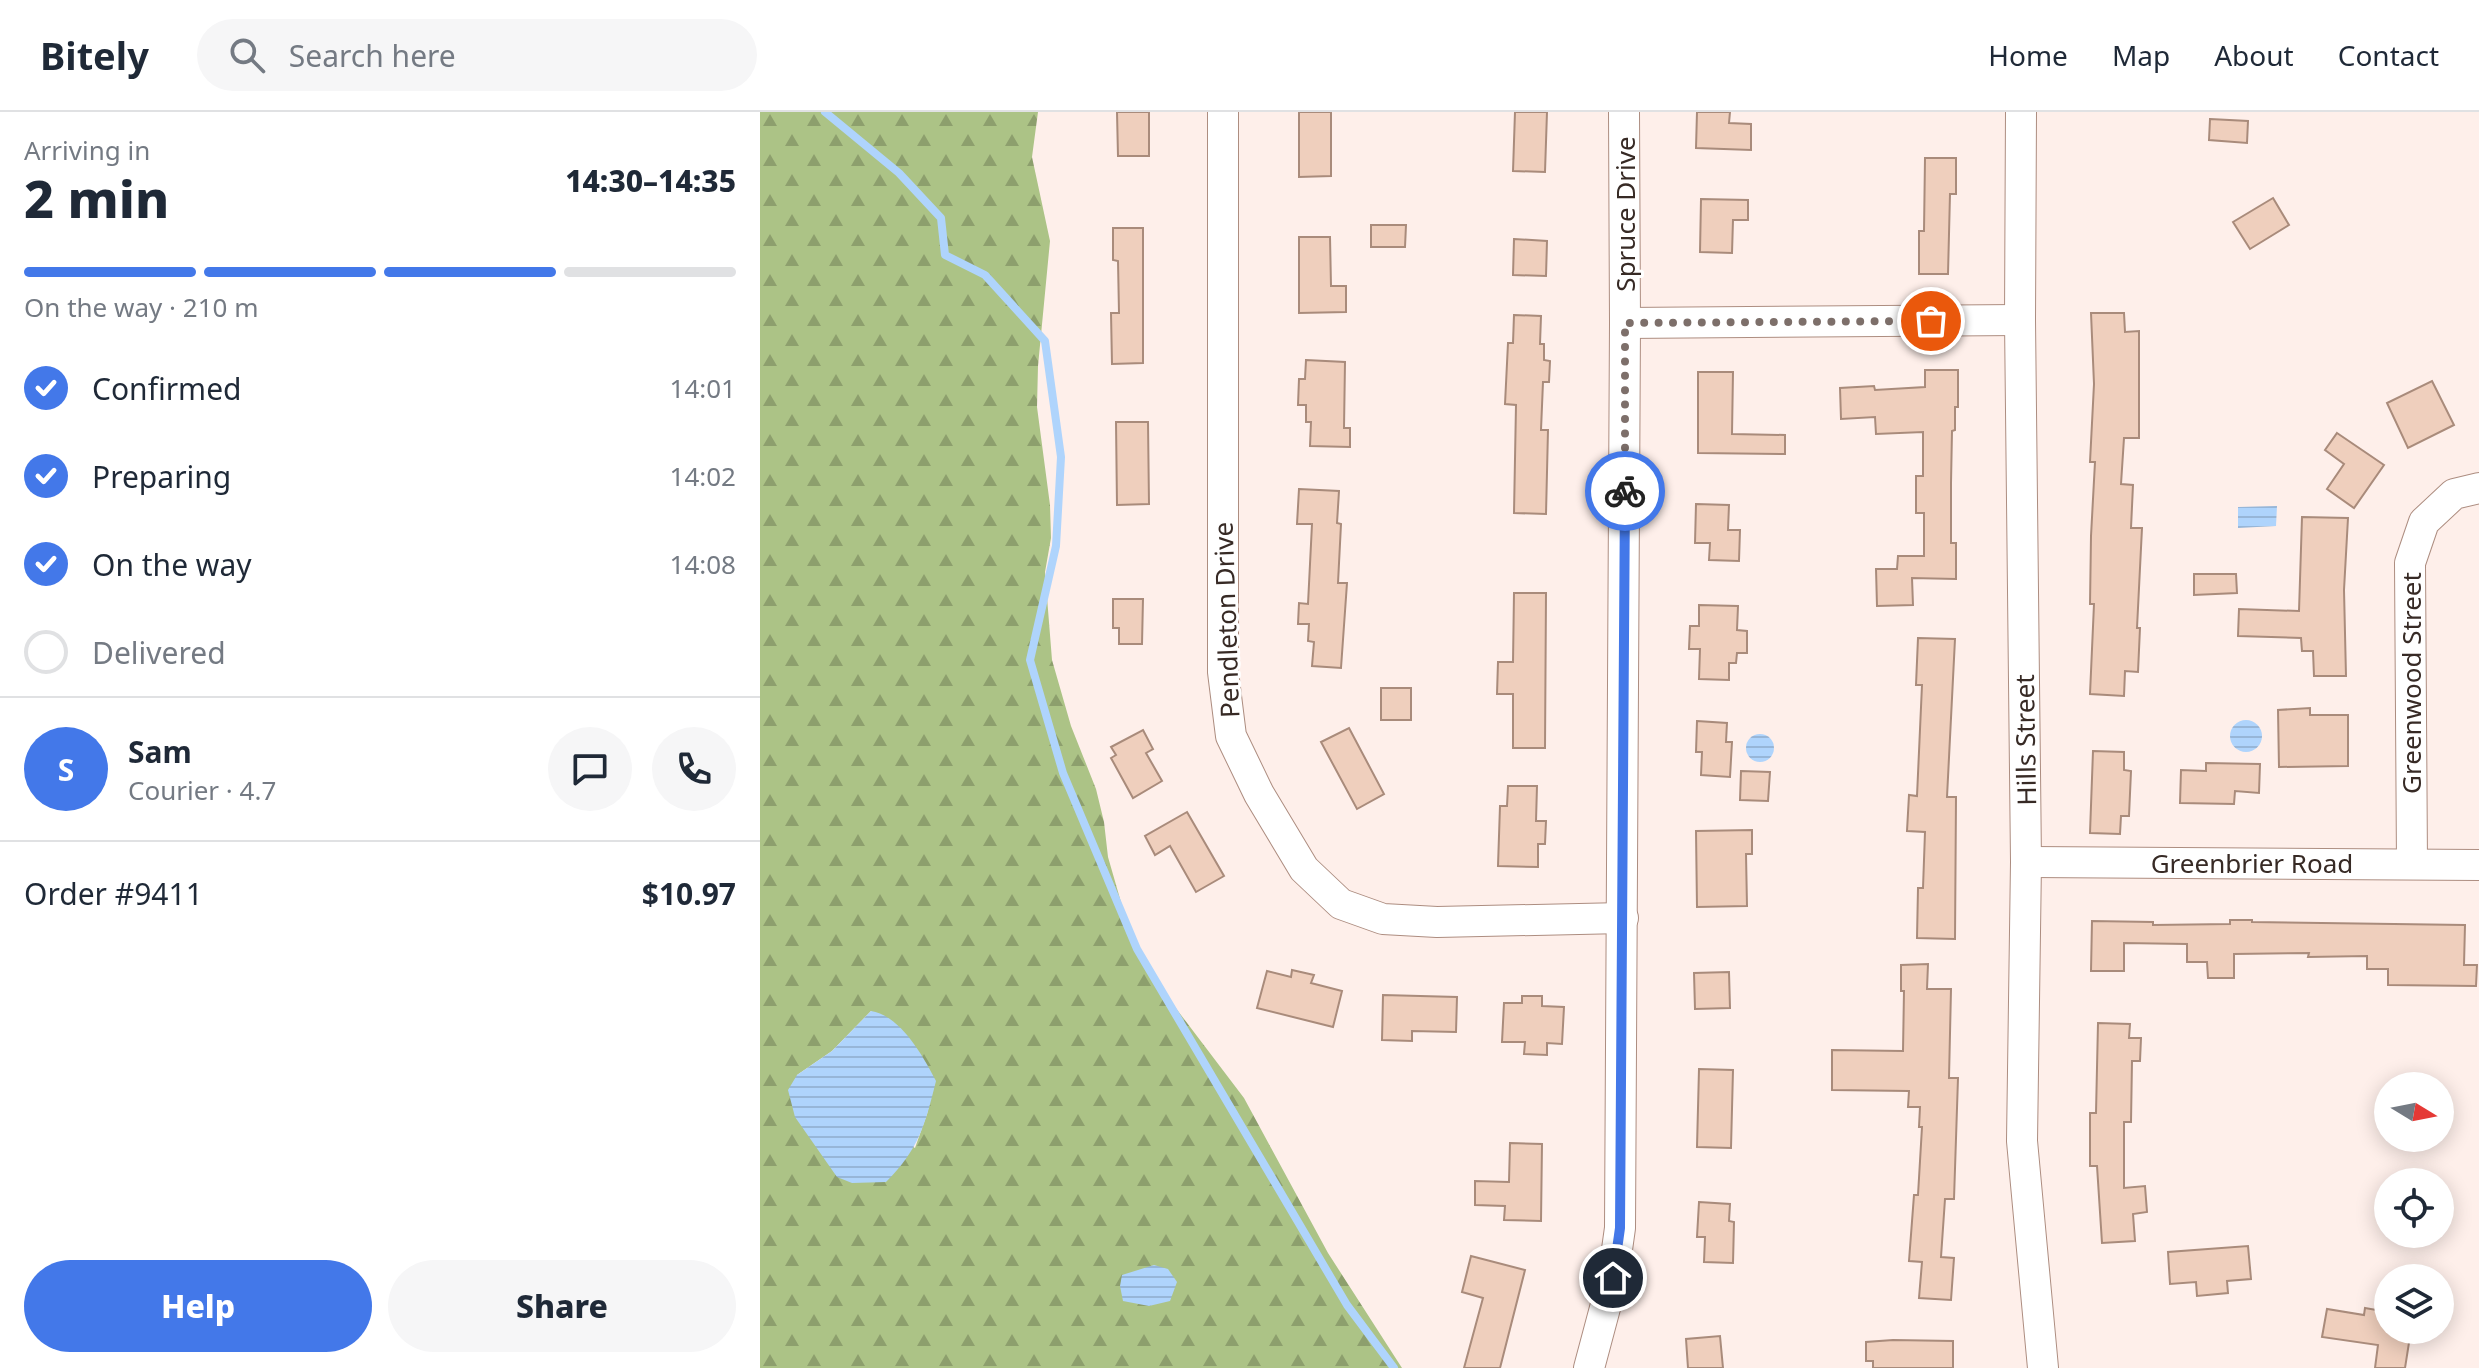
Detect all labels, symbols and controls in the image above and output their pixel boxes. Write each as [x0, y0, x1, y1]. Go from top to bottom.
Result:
search box [197, 19, 757, 91]
text: Bitely [40, 29, 149, 81]
icon: search [225, 33, 269, 77]
text: Search here [289, 35, 456, 76]
text: Home [1988, 36, 2068, 74]
text: Map [2112, 36, 2170, 74]
text: About [2214, 36, 2294, 74]
text: Contact [2338, 36, 2439, 74]
text: Arriving in [24, 132, 150, 168]
street label: Spruce Drive [1607, 136, 1643, 292]
text: 14:30–14:35 [565, 160, 736, 201]
text: 2 min [24, 162, 169, 233]
pin [1897, 287, 1965, 355]
text: On the way · 210 m [24, 289, 258, 325]
icon: bag [1909, 299, 1953, 343]
icon: check [24, 366, 68, 410]
text: Confirmed [92, 368, 242, 409]
text: 14:01 [670, 370, 736, 406]
courier [1585, 451, 1665, 531]
icon: check [24, 454, 68, 498]
text: Preparing [92, 456, 231, 497]
text: 14:02 [670, 458, 736, 494]
icon: bike [1603, 469, 1647, 513]
street label: Pendleton Drive [1205, 521, 1247, 719]
icon: check [24, 542, 68, 586]
text: On the way [92, 544, 252, 585]
text: 14:08 [670, 546, 736, 582]
street label: Greenwood Street [2393, 572, 2429, 794]
text: Delivered [92, 632, 226, 673]
street label: Hills Street [2006, 674, 2044, 806]
button: chat [548, 727, 632, 811]
button: phone [652, 727, 736, 811]
text: Sam [128, 731, 192, 772]
text: S [58, 749, 74, 790]
text: Courier · 4.7 [128, 772, 276, 808]
street label: Greenbrier Road [2151, 845, 2353, 881]
text: Order #9411 [24, 873, 203, 914]
text: $10.97 [642, 873, 736, 914]
north arrow [2374, 1072, 2454, 1152]
map controls [2374, 1072, 2454, 1344]
button: locate [2374, 1168, 2454, 1248]
pin [1579, 1244, 1647, 1312]
icon: home [1591, 1256, 1635, 1300]
button: Help [24, 1260, 372, 1352]
button: Share [388, 1260, 736, 1352]
button: layers [2374, 1264, 2454, 1344]

